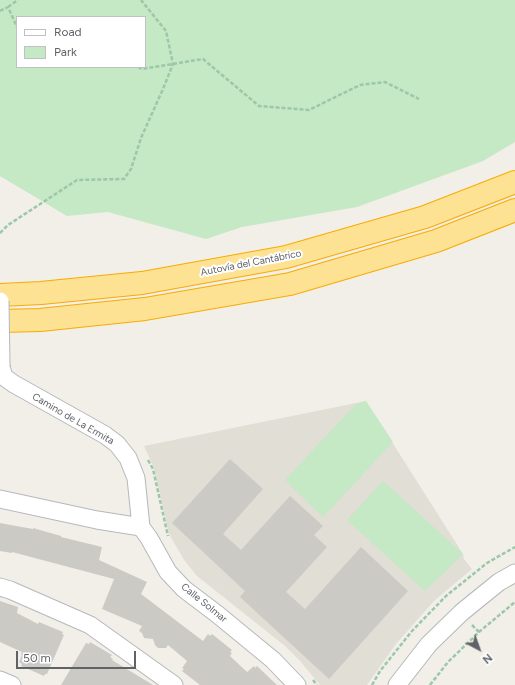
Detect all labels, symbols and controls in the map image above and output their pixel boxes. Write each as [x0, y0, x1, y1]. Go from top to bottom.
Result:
legend [16, 16, 146, 68]
text: Road [54, 25, 82, 39]
text: Park [54, 45, 77, 59]
street label: Autovía del Cantábrico [200, 247, 302, 279]
street label: Camino de La Ermita [30, 391, 116, 447]
street label: Calle Solmar [179, 581, 229, 625]
north arrow [459, 629, 499, 669]
scale bar [18, 643, 138, 669]
text: 50 m [23, 651, 51, 665]
text: N [480, 651, 495, 666]

